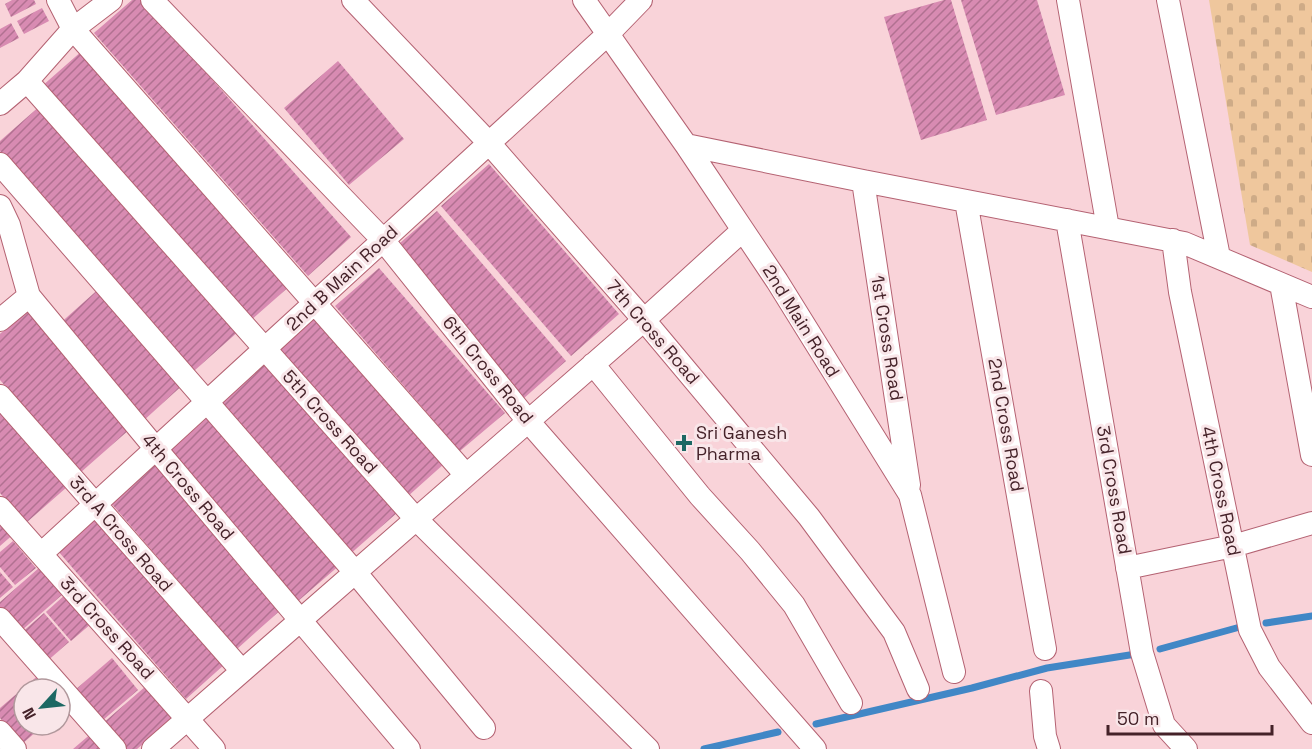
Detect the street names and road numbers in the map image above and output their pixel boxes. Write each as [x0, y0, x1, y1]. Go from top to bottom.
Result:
street label: 2nd B Main Road [281, 220, 402, 335]
street label: 2nd Main Road [758, 260, 845, 381]
street label: 1st Cross Road [866, 274, 909, 402]
street label: 7th Cross Road [602, 275, 705, 389]
street label: 6th Cross Road [438, 311, 539, 428]
street label: 2nd Cross Road [983, 356, 1030, 493]
street label: 5th Cross Road [278, 365, 383, 478]
street label: 3rd Cross Road [1092, 424, 1137, 556]
street label: 4th Cross Road [1197, 424, 1246, 558]
street label: 4th Cross Road [137, 429, 240, 545]
street label: 3rd A Cross Road [65, 471, 178, 596]
street label: 3rd Cross Road [55, 571, 160, 684]

